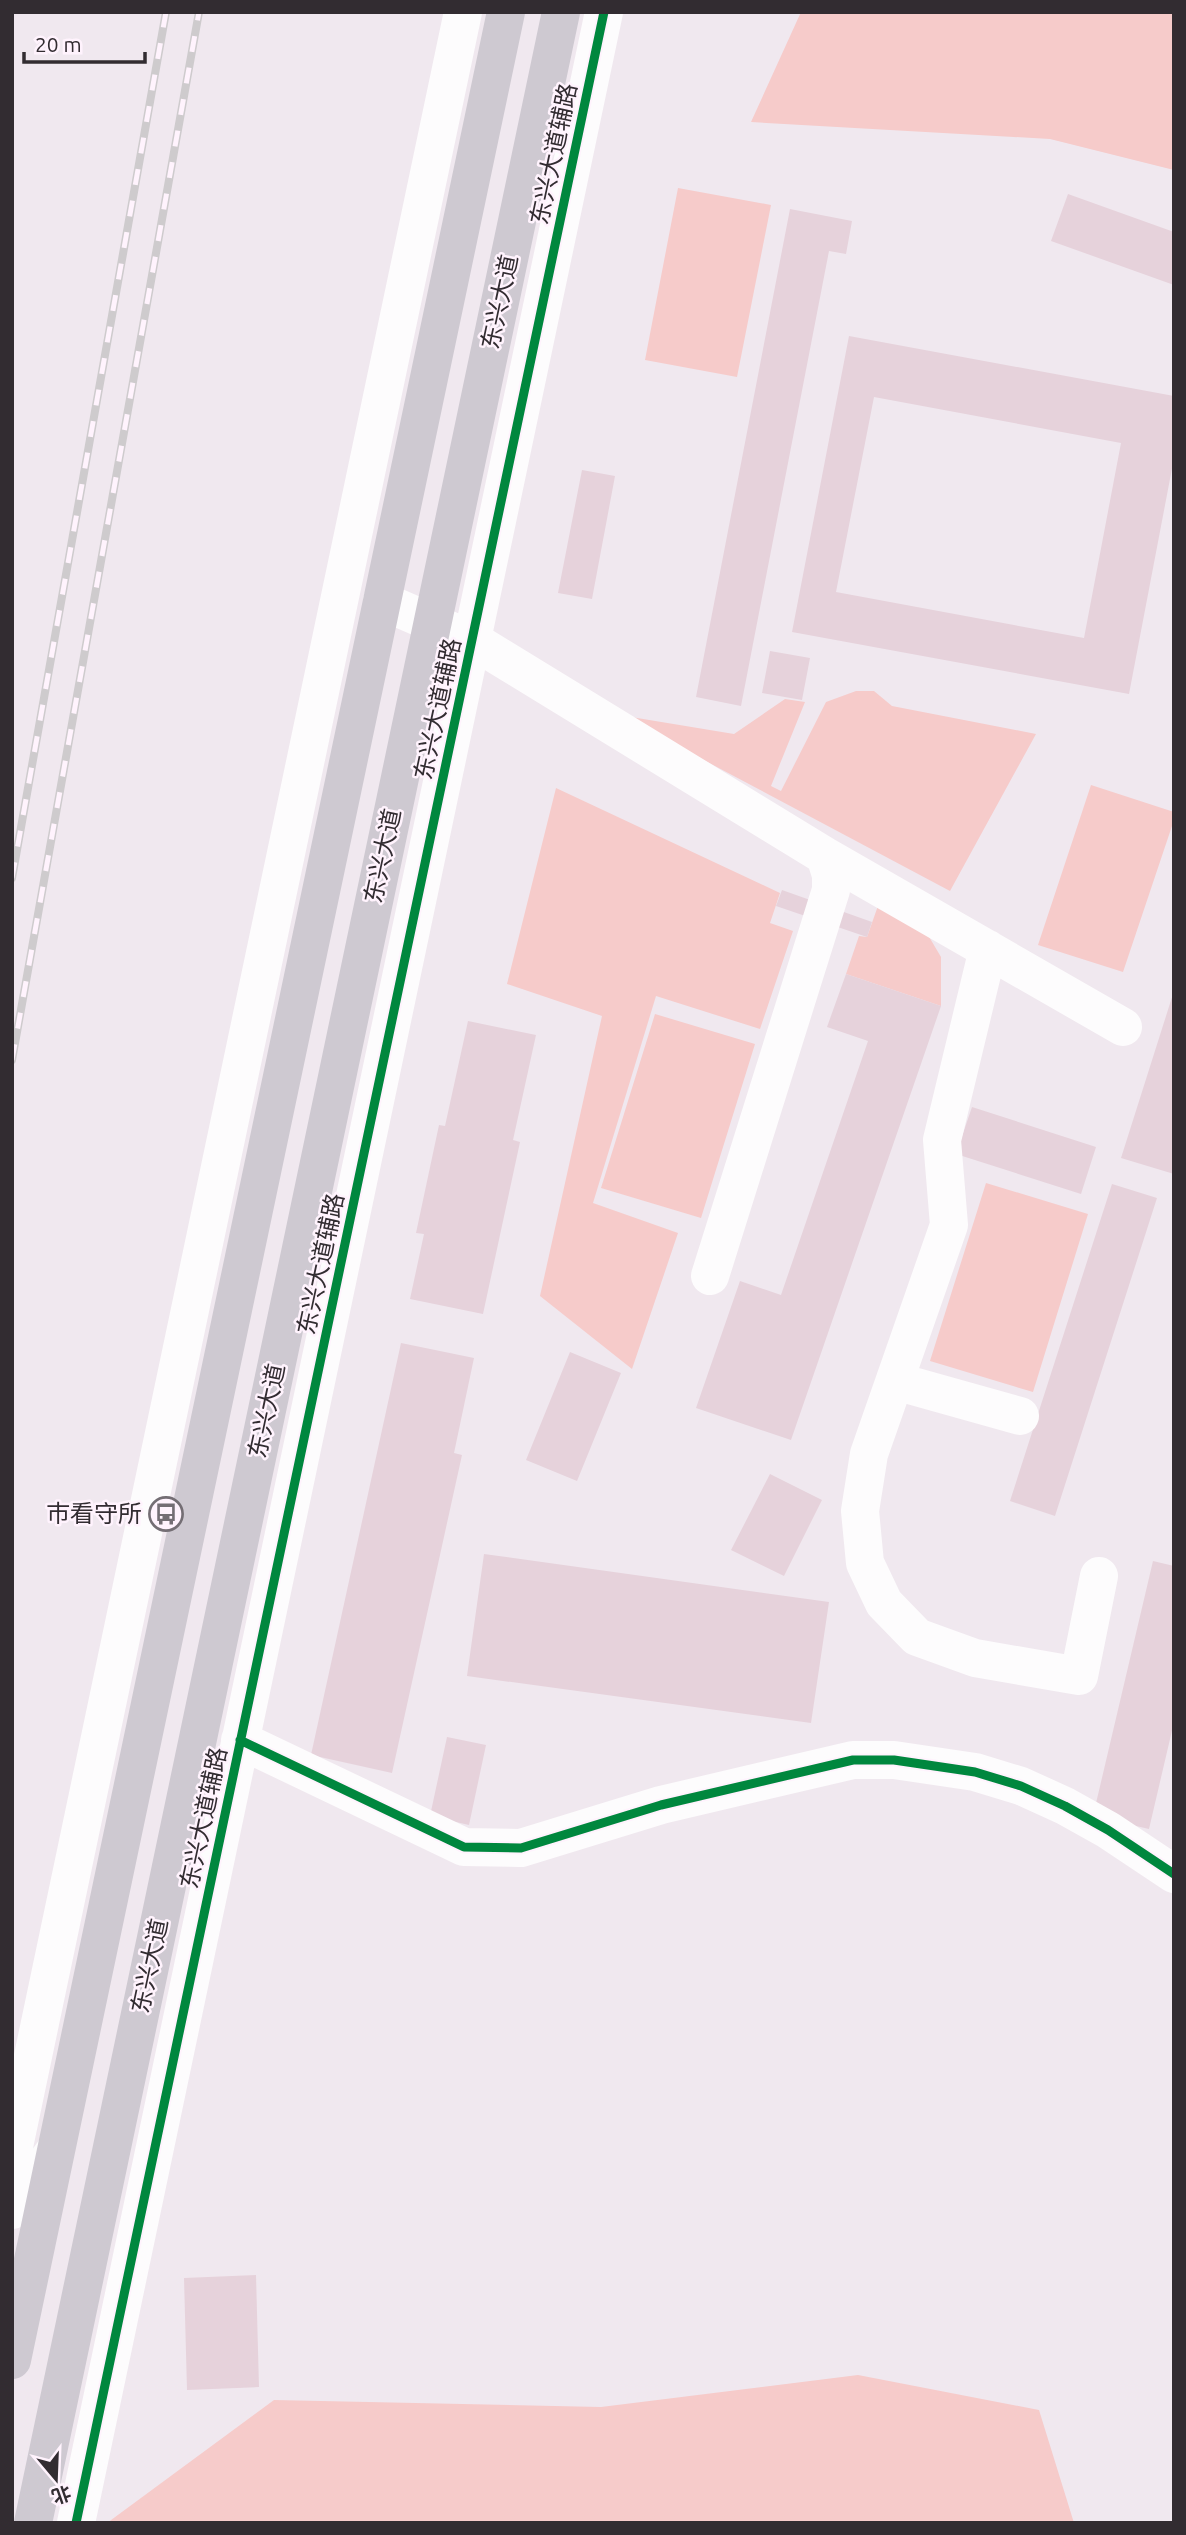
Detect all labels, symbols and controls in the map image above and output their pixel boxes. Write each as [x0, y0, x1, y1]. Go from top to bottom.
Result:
scale bar [24, 21, 145, 65]
text: 20 m [35, 32, 82, 56]
street label: 东兴大道辅路 [525, 81, 582, 227]
street label: 东兴大道 [476, 252, 523, 352]
street label: 东兴大道辅路 [409, 636, 466, 782]
street label: 东兴大道 [359, 806, 406, 906]
street label: 东兴大道辅路 [292, 1191, 349, 1337]
street label: 东兴大道 [243, 1361, 290, 1461]
bus stop icon: 巿看守所 [147, 1495, 185, 1533]
place label: 巿看守所 [46, 1500, 142, 1527]
street label: 东兴大道辅路 [175, 1745, 232, 1891]
street label: 东兴大道 [126, 1916, 173, 2016]
north arrow [21, 2444, 91, 2514]
text: 北 [49, 2482, 74, 2509]

